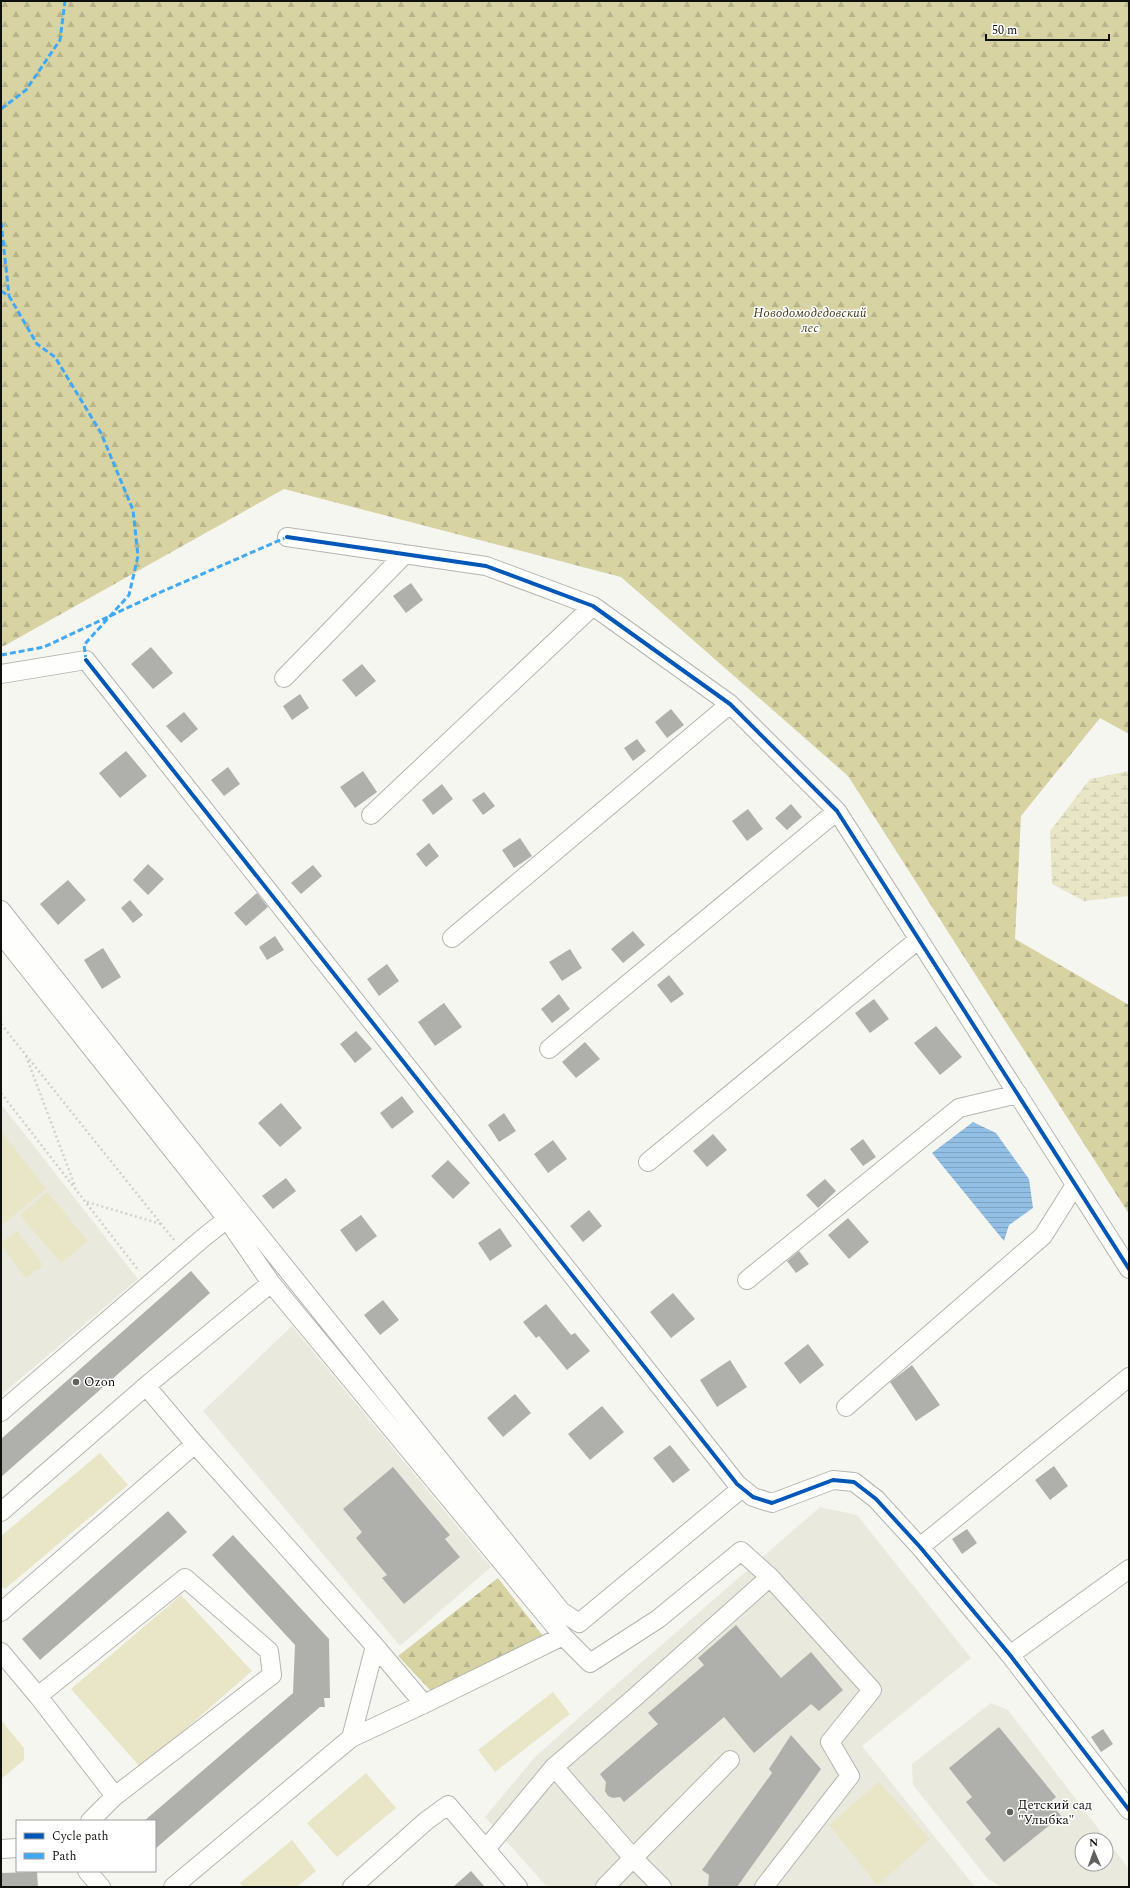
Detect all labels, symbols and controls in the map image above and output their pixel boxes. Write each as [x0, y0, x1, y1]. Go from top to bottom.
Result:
scale bar [986, 16, 1109, 42]
text: 50 m [992, 21, 1017, 40]
park label: Новодомодедовский лес [753, 303, 867, 338]
place label: Ozon [84, 1372, 116, 1392]
marker: Ozon [71, 1377, 81, 1387]
place label: Детский сад "Улыбка" [1018, 1795, 1092, 1830]
marker: Детский сад "Улыбка" [1005, 1807, 1015, 1817]
legend [16, 1820, 156, 1872]
text: Cycle path [52, 1827, 109, 1846]
north arrow [1074, 1832, 1114, 1872]
text: N [1089, 1834, 1098, 1851]
text: Path [52, 1847, 77, 1866]

